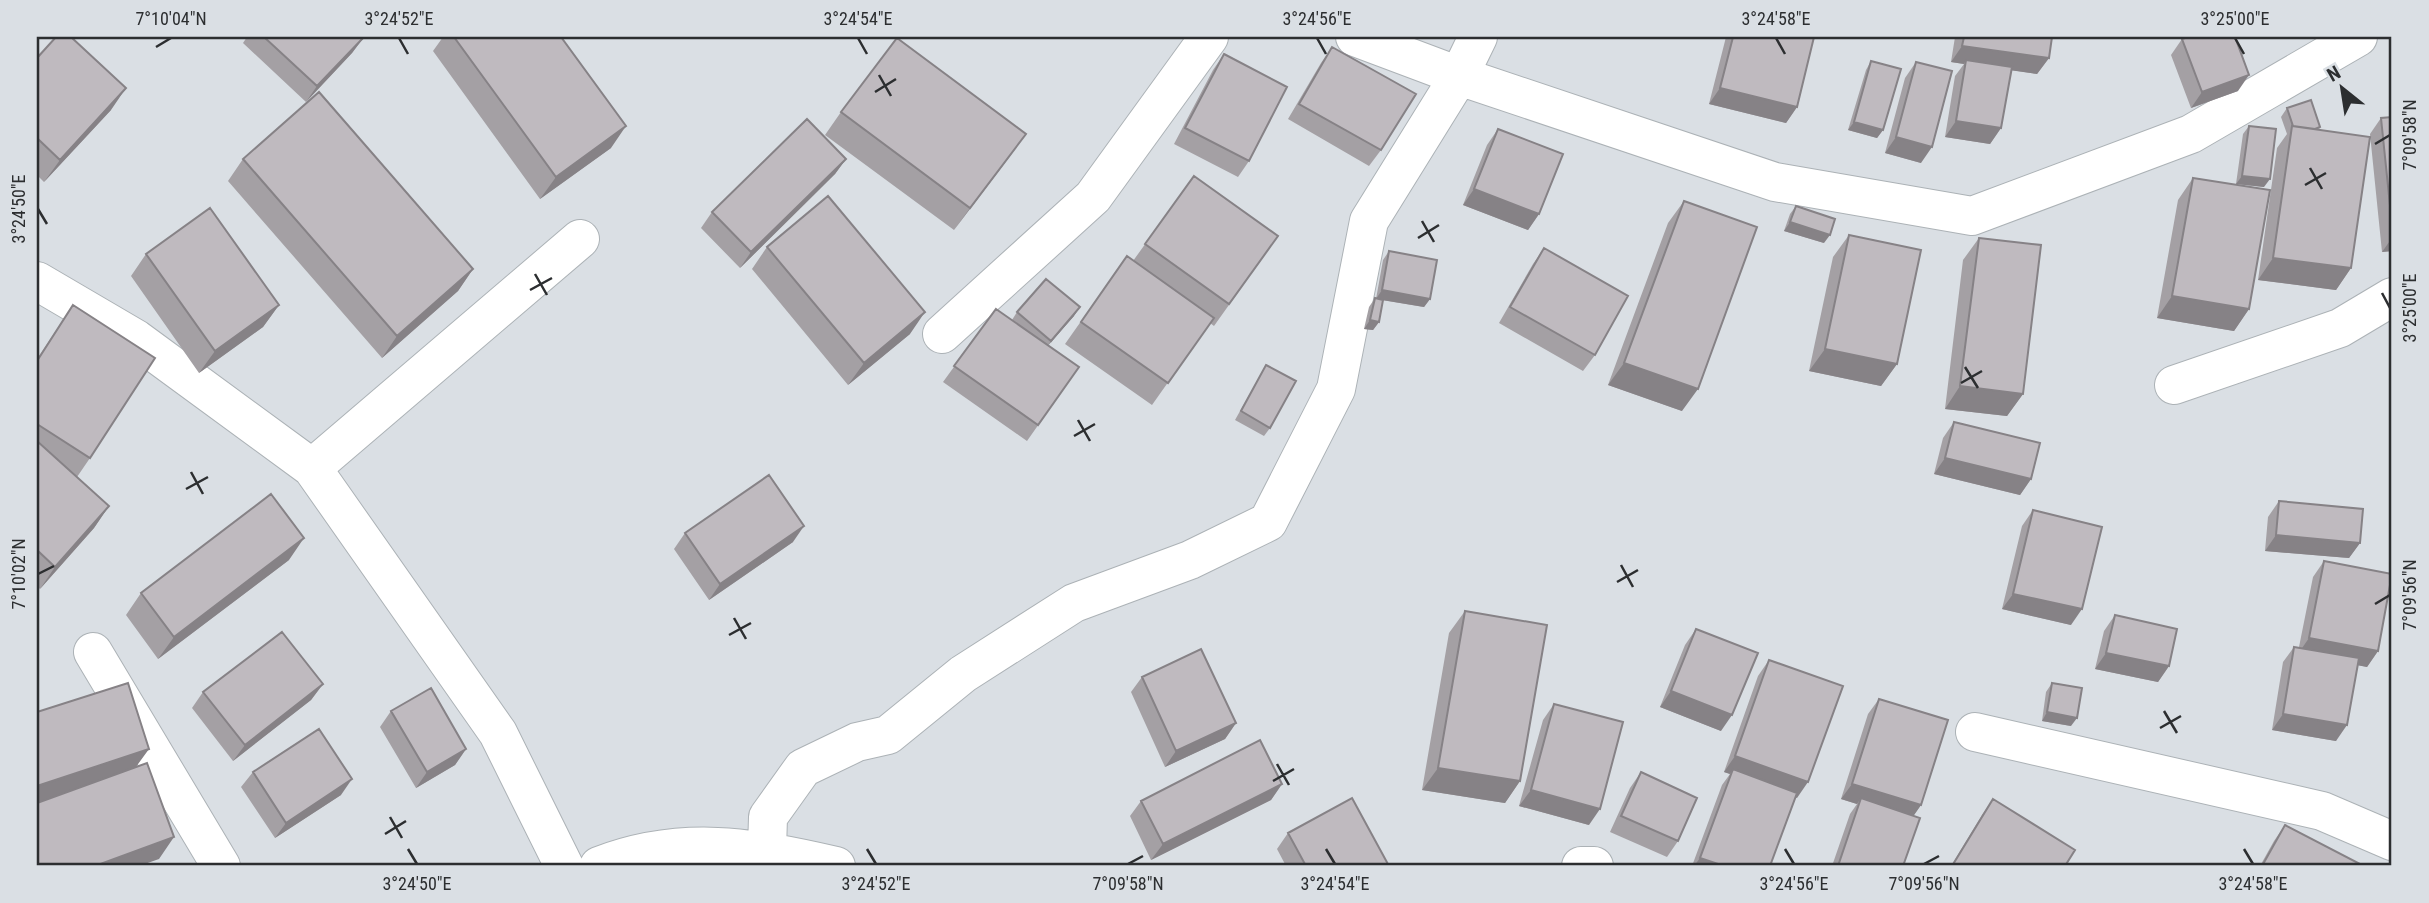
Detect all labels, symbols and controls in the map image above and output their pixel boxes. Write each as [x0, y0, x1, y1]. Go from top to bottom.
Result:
text: 7°10'04"N [135, 8, 207, 29]
text: 3°24'52"E [364, 8, 434, 29]
text: 3°24'54"E [823, 8, 893, 29]
text: 3°24'56"E [1282, 8, 1352, 29]
text: 3°24'58"E [1741, 8, 1811, 29]
text: 3°25'00"E [2200, 8, 2270, 29]
north arrow [2306, 52, 2376, 122]
text: N [2323, 61, 2345, 87]
text: 7°09'58"N [2399, 99, 2420, 171]
text: 3°24'50"E [8, 174, 29, 244]
text: 3°25'00"E [2399, 273, 2420, 343]
text: 7°10'02"N [8, 538, 29, 610]
text: 7°09'56"N [2399, 559, 2420, 631]
text: 3°24'50"E [382, 873, 452, 894]
text: 3°24'52"E [841, 873, 911, 894]
text: 7°09'58"N [1092, 873, 1164, 894]
text: 3°24'54"E [1300, 873, 1370, 894]
text: 3°24'56"E [1759, 873, 1829, 894]
text: 7°09'56"N [1888, 873, 1960, 894]
text: 3°24'58"E [2218, 873, 2288, 894]

